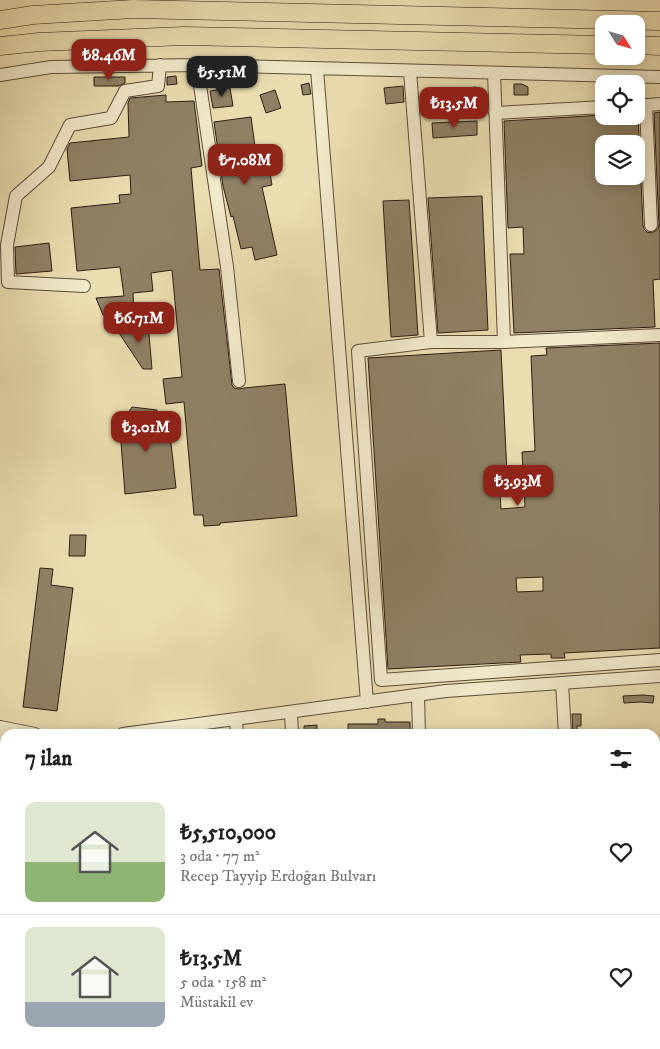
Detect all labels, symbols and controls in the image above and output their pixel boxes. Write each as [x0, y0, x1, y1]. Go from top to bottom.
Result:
north arrow [595, 15, 645, 65]
map controls [595, 15, 645, 185]
pin: ₺8.46M [68, 38, 150, 81]
text: ₺8.46M [82, 45, 136, 65]
pin: ₺5.51M [181, 56, 263, 98]
text: ₺5.51M [198, 62, 246, 82]
button: locate [595, 75, 645, 125]
pin: ₺13.5M [413, 86, 495, 129]
text: ₺13.5M [430, 93, 478, 113]
button: layers [595, 135, 645, 185]
pin: ₺7.08M [204, 144, 286, 186]
text: ₺7.08M [219, 150, 271, 170]
pin: ₺6.71M [98, 302, 180, 344]
text: ₺6.71M [114, 308, 164, 328]
pin: ₺3.01M [105, 410, 187, 453]
text: ₺3.01M [122, 417, 170, 437]
pin: ₺3.93M [477, 464, 559, 507]
text: ₺3.93M [494, 471, 542, 491]
icon: filters [607, 745, 635, 773]
text: 7 ilan [25, 746, 72, 772]
text: ₺5,510,000 [180, 820, 276, 846]
icon: home [65, 822, 125, 882]
icon: heart [607, 838, 635, 866]
text: 3 oda · 77 m² [180, 846, 260, 866]
text: Recep Tayyip Erdoğan Bulvarı [180, 866, 376, 886]
text: ₺13.5M [180, 946, 242, 972]
icon: home [65, 947, 125, 1007]
icon: heart [607, 963, 635, 991]
text: 5 oda · 158 m² [180, 972, 267, 992]
text: Müstakil ev [180, 992, 253, 1012]

